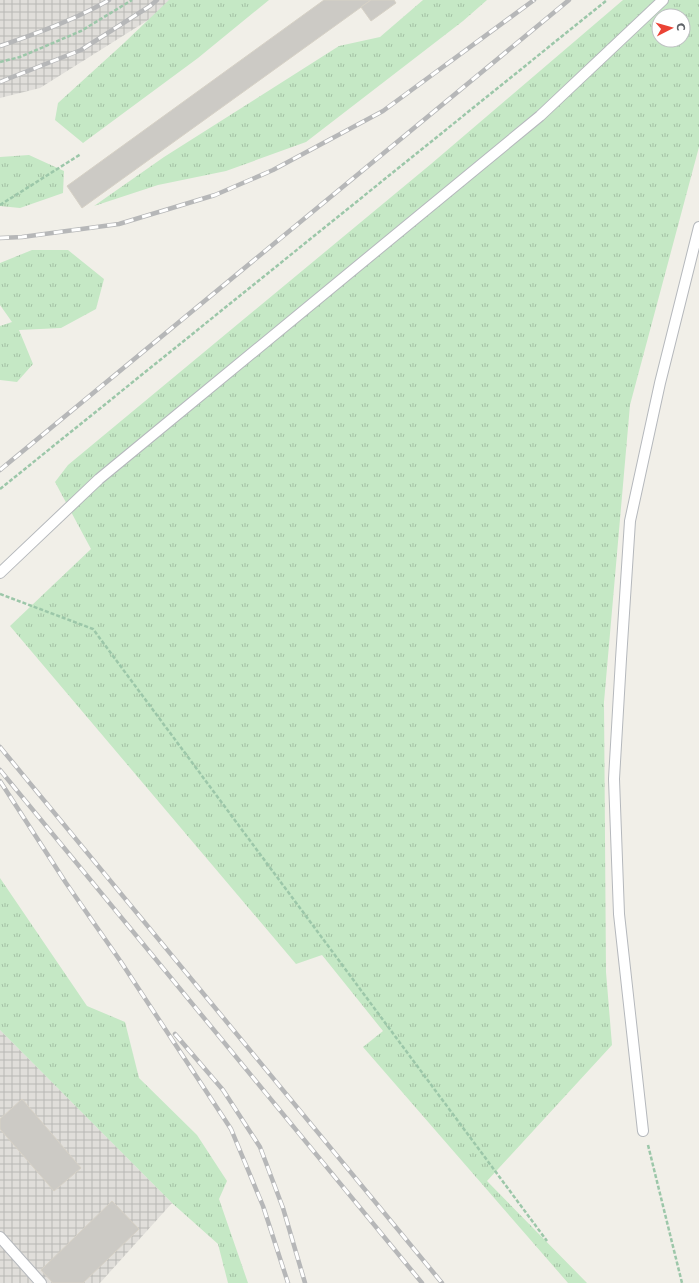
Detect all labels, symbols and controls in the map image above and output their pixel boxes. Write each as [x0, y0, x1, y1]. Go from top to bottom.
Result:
north arrow [651, 8, 691, 48]
text: С [674, 22, 687, 32]

